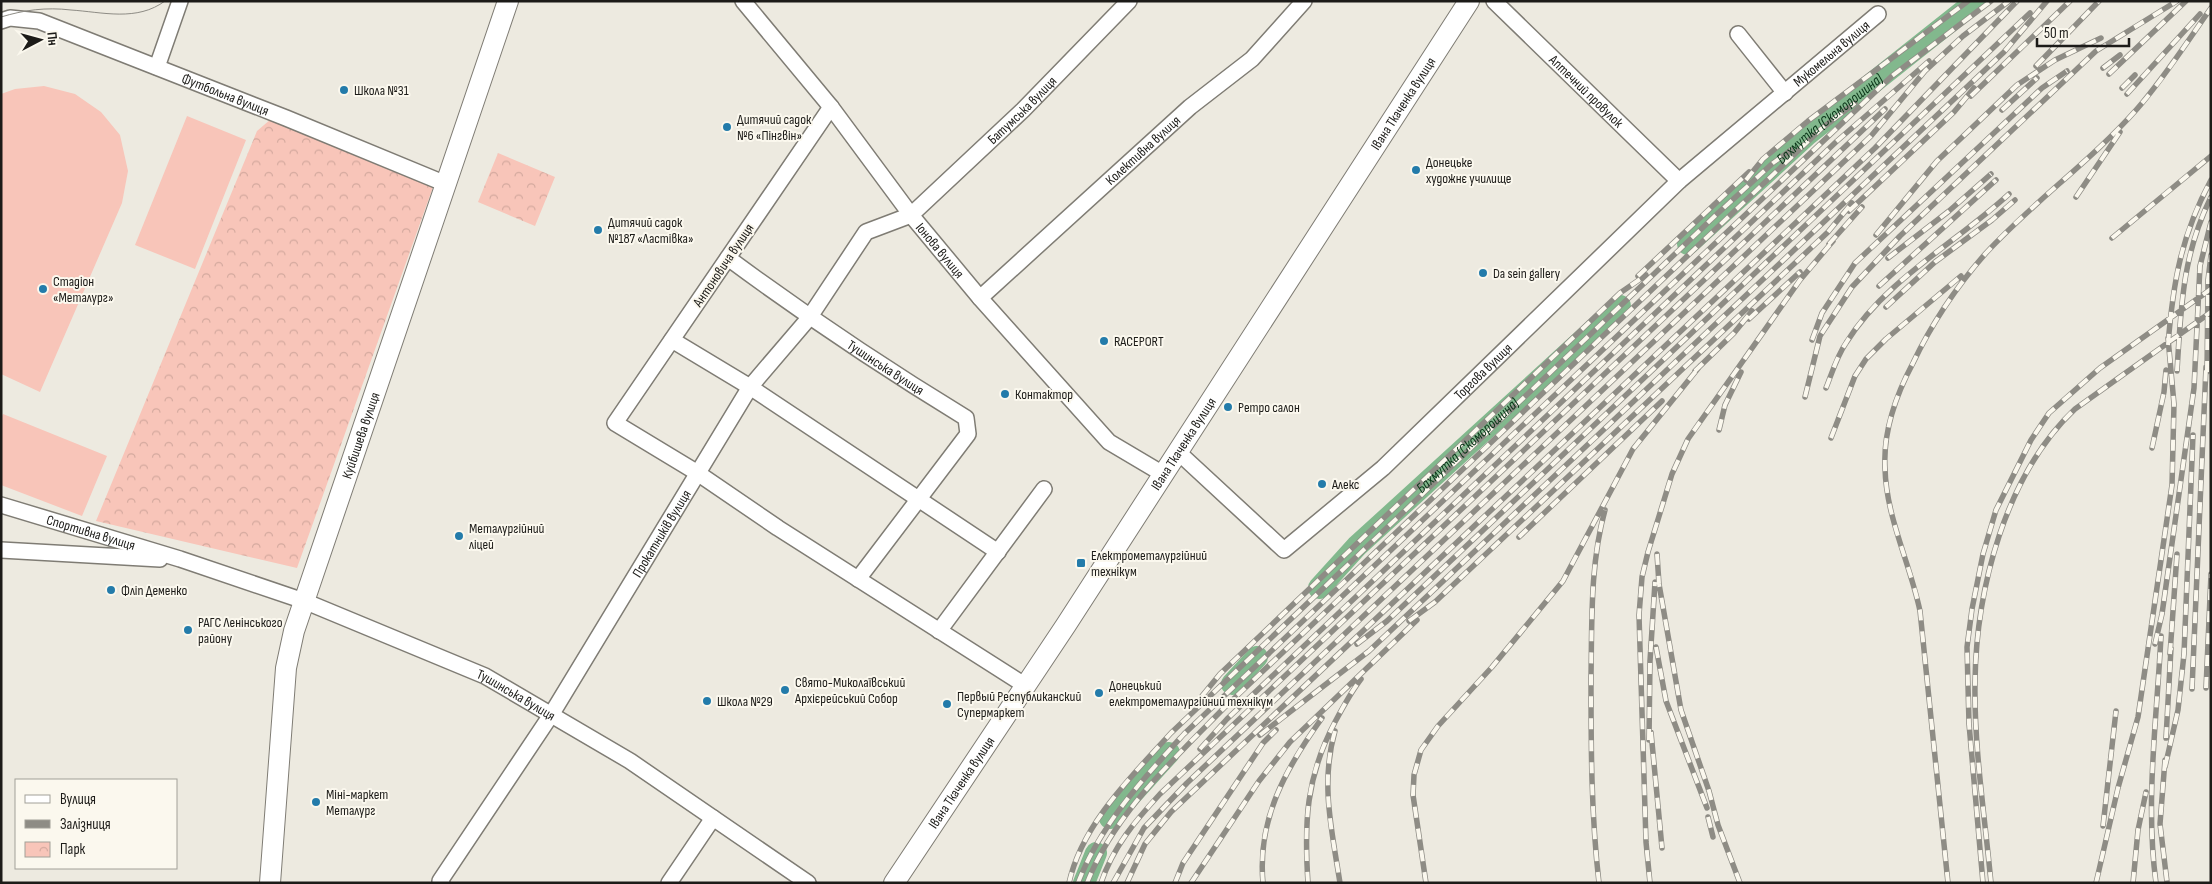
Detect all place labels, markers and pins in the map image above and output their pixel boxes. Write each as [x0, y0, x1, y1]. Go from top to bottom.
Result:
place label: Школа №31 [354, 82, 409, 99]
marker: Школа №31 [338, 84, 350, 96]
place label: Дитячий садок №6 «Пінгвін» [737, 111, 812, 144]
marker: Дитячий садок №6 «Пінгвін» [721, 121, 733, 133]
place label: Донецьке художнє училище [1426, 154, 1511, 187]
marker: Донецьке художнє училище [1410, 164, 1422, 176]
place label: Дитячий садок №187 «Ластівка» [608, 214, 693, 247]
marker: Дитячий садок №187 «Ластівка» [592, 224, 604, 236]
place label: Da sein gallery [1493, 265, 1561, 282]
marker: Da sein gallery [1477, 267, 1489, 279]
place label: Стадіон «Металург» [53, 273, 114, 306]
marker: Стадіон «Металург» [37, 283, 49, 295]
place label: RACEPORT [1114, 333, 1164, 350]
marker: RACEPORT [1098, 335, 1110, 347]
place label: Контактор [1015, 386, 1073, 403]
marker: Контактор [999, 388, 1011, 400]
place label: Ретро салон [1238, 399, 1300, 416]
marker: Ретро салон [1222, 401, 1234, 413]
place label: Алекс [1331, 476, 1359, 493]
marker: Алекс [1316, 478, 1328, 490]
place label: Металургійний ліцей [469, 520, 545, 553]
marker: Металургійний ліцей [453, 530, 465, 542]
place label: Електрометалургійний технікум [1091, 547, 1207, 580]
marker: Електрометалургійний технікум [1075, 557, 1087, 569]
place label: Фліп Деменко [121, 582, 187, 599]
marker: Фліп Деменко [105, 584, 117, 596]
place label: РАГС Ленінського району [198, 614, 283, 647]
marker: РАГС Ленінського району [182, 624, 194, 636]
place label: Свято-Миколаївський Архієрейський Собор [794, 674, 905, 707]
place label: Донецький електрометалургійний технікум [1109, 677, 1273, 710]
marker: Свято-Миколаївський Архієрейський Собор [779, 684, 791, 696]
marker: Донецький електрометалургійний технікум [1093, 687, 1105, 699]
place label: Первый Республиканский Супермаркет [957, 688, 1081, 721]
place label: Школа №29 [717, 693, 773, 710]
marker: Школа №29 [701, 695, 713, 707]
marker: Первый Республиканский Супермаркет [941, 698, 953, 710]
place label: Міні-маркет Металург [326, 786, 388, 819]
marker: Міні-маркет Металург [310, 796, 322, 808]

